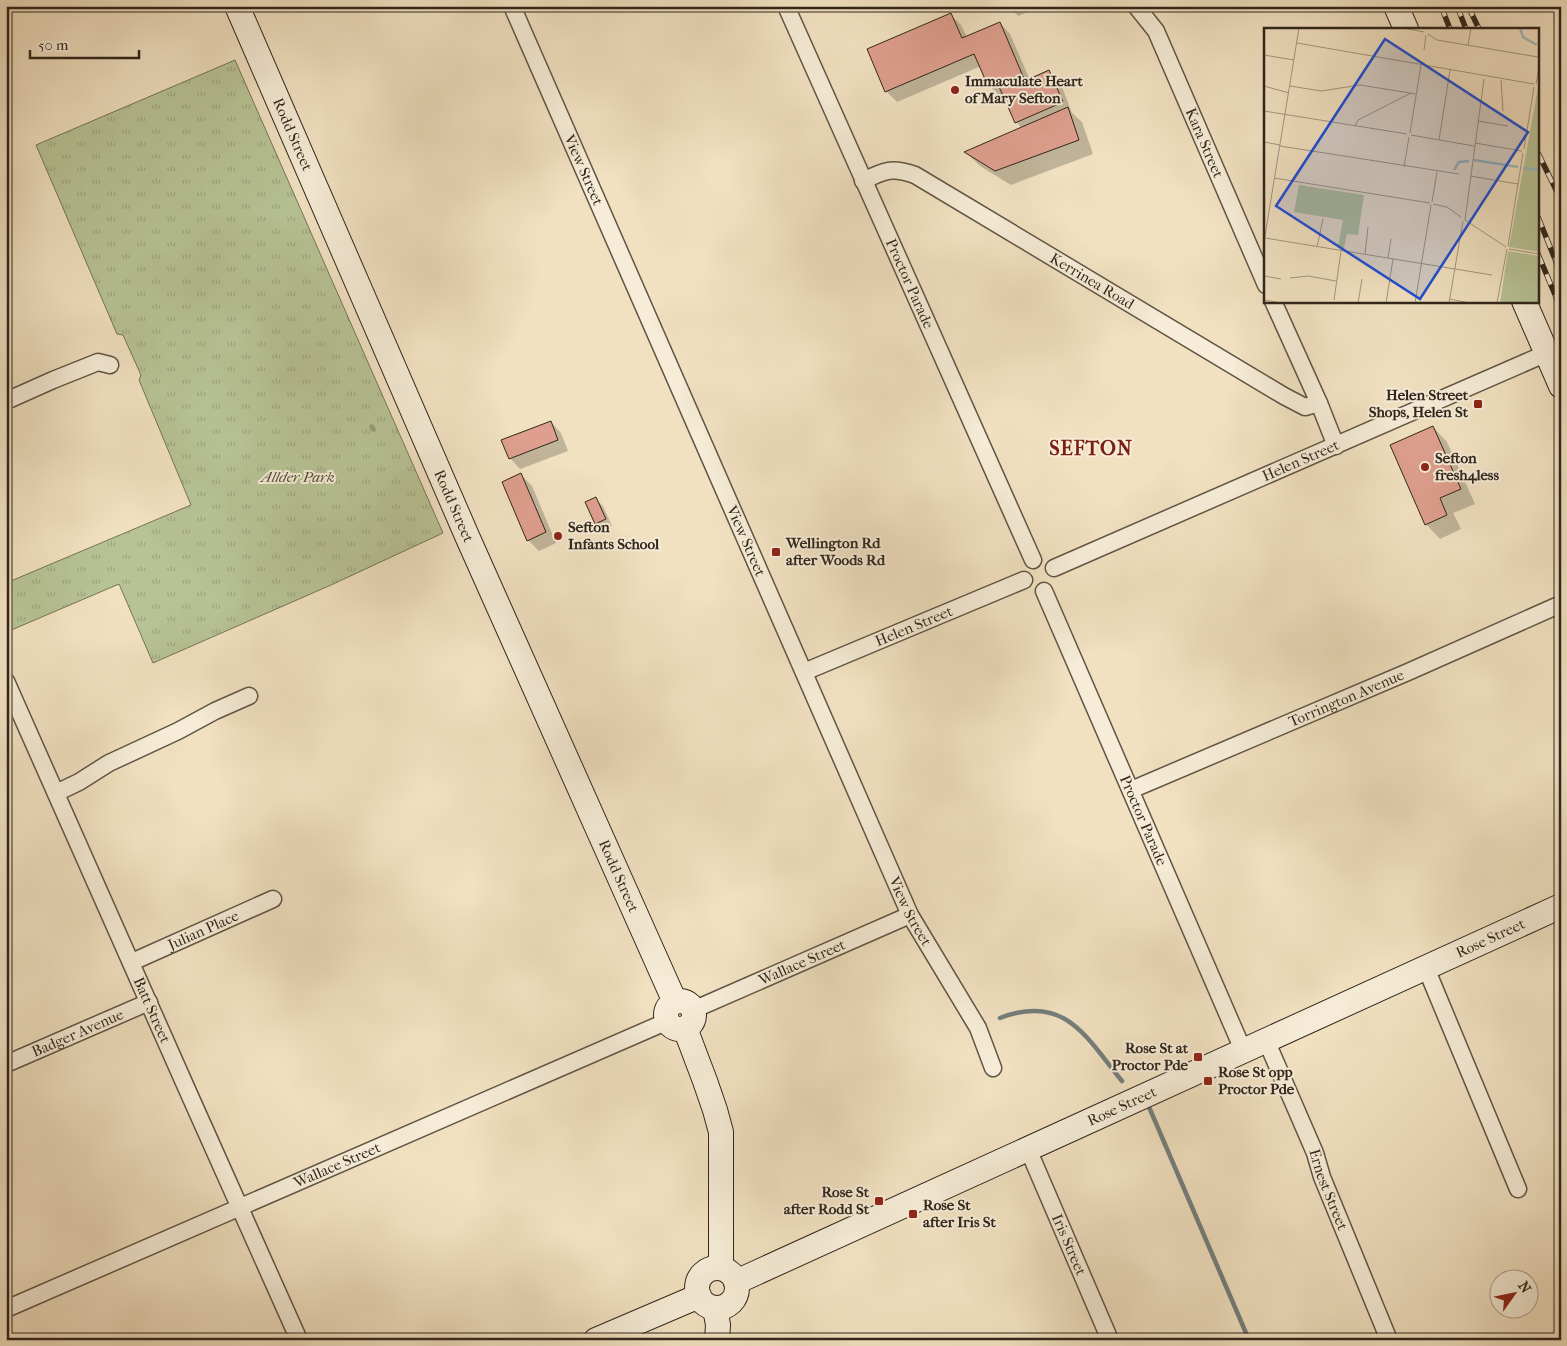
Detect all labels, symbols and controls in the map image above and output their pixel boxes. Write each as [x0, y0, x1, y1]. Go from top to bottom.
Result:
scale bar [30, 28, 139, 60]
inset map [1264, 28, 1540, 302]
text: 50 m [38, 36, 69, 54]
place label: Immaculate Heart of Mary Sefton [965, 72, 1083, 107]
marker: Immaculate Heart of Mary Sefton [949, 84, 961, 96]
street label: Rodd Street [269, 95, 317, 174]
street label: Kara Street [1181, 105, 1228, 181]
street label: View Street [560, 131, 607, 209]
street label: Proctor Parade [882, 236, 938, 332]
street label: Kerrinea Road [1047, 249, 1138, 314]
place label: Helen Street Shops, Helen St [1369, 386, 1469, 421]
marker: Helen Street Shops, Helen St [1472, 398, 1484, 410]
street label: Helen Street [1259, 436, 1342, 485]
district label: SEFTON [1049, 437, 1133, 460]
place label: Sefton fresh4less [1434, 449, 1499, 484]
marker: Sefton fresh4less [1419, 461, 1431, 473]
street label: Rodd Street [430, 467, 478, 546]
park label: Allder Park [259, 468, 335, 486]
street label: View Street [722, 502, 770, 580]
place label: Sefton Infants School [568, 518, 660, 553]
marker: Sefton Infants School [552, 530, 564, 542]
place label: Wellington Rd after Woods Rd [785, 534, 886, 569]
marker: Wellington Rd after Woods Rd [770, 546, 782, 558]
street label: Helen Street [872, 602, 956, 650]
street label: Torrington Avenue [1286, 666, 1407, 731]
street label: Proctor Parade [1116, 772, 1171, 869]
street label: Rodd Street [595, 837, 643, 916]
street label: View Street [885, 873, 936, 950]
street label: Julian Place [164, 906, 242, 954]
street label: Rose Street [1453, 914, 1528, 962]
street label: Wallace Street [755, 935, 849, 990]
street label: Batt Street [129, 974, 175, 1046]
street label: Badger Avenue [29, 1005, 127, 1061]
place label: Rose St at Proctor Pde [1112, 1039, 1189, 1074]
marker: Rose St at Proctor Pde [1192, 1051, 1204, 1063]
place label: Rose St opp Proctor Pde [1218, 1063, 1295, 1098]
marker: Rose St opp Proctor Pde [1202, 1075, 1214, 1087]
street label: Rose Street [1084, 1082, 1160, 1130]
street label: Wallace Street [290, 1138, 384, 1192]
street label: Ernest Street [1305, 1147, 1352, 1233]
place label: Rose St after Rodd St [784, 1183, 870, 1218]
marker: Rose St after Rodd St [873, 1195, 885, 1207]
place label: Rose St after Iris St [923, 1196, 996, 1231]
marker: Rose St after Iris St [907, 1208, 919, 1220]
street label: Iris Street [1048, 1211, 1090, 1279]
north arrow [1490, 1268, 1540, 1318]
text: N [1514, 1278, 1535, 1297]

